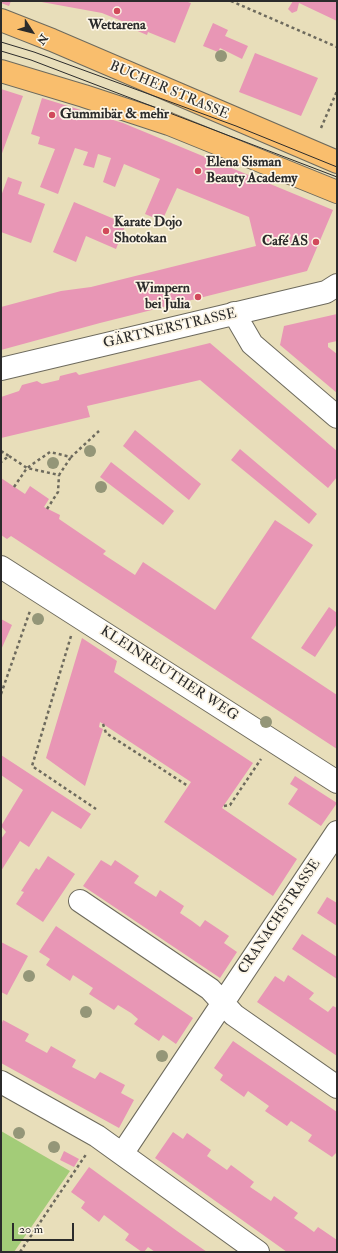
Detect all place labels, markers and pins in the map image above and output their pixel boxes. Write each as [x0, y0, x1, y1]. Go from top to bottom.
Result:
marker: Wettarena [112, 6, 122, 16]
place label: Wettarena [88, 18, 146, 34]
place label: Gummibär & mehr [60, 107, 169, 123]
marker: Gummibär & mehr [47, 110, 57, 120]
place label: Elena Sisman Beauty Academy [206, 155, 297, 188]
marker: Elena Sisman Beauty Academy [193, 166, 203, 176]
place label: Karate Dojo Shotokan [114, 215, 182, 248]
marker: Karate Dojo Shotokan [101, 226, 111, 236]
place label: Café AS [262, 234, 308, 250]
marker: Café AS [311, 237, 321, 247]
place label: Wimpern bei Julia [136, 281, 190, 314]
marker: Wimpern bei Julia [193, 292, 203, 302]

